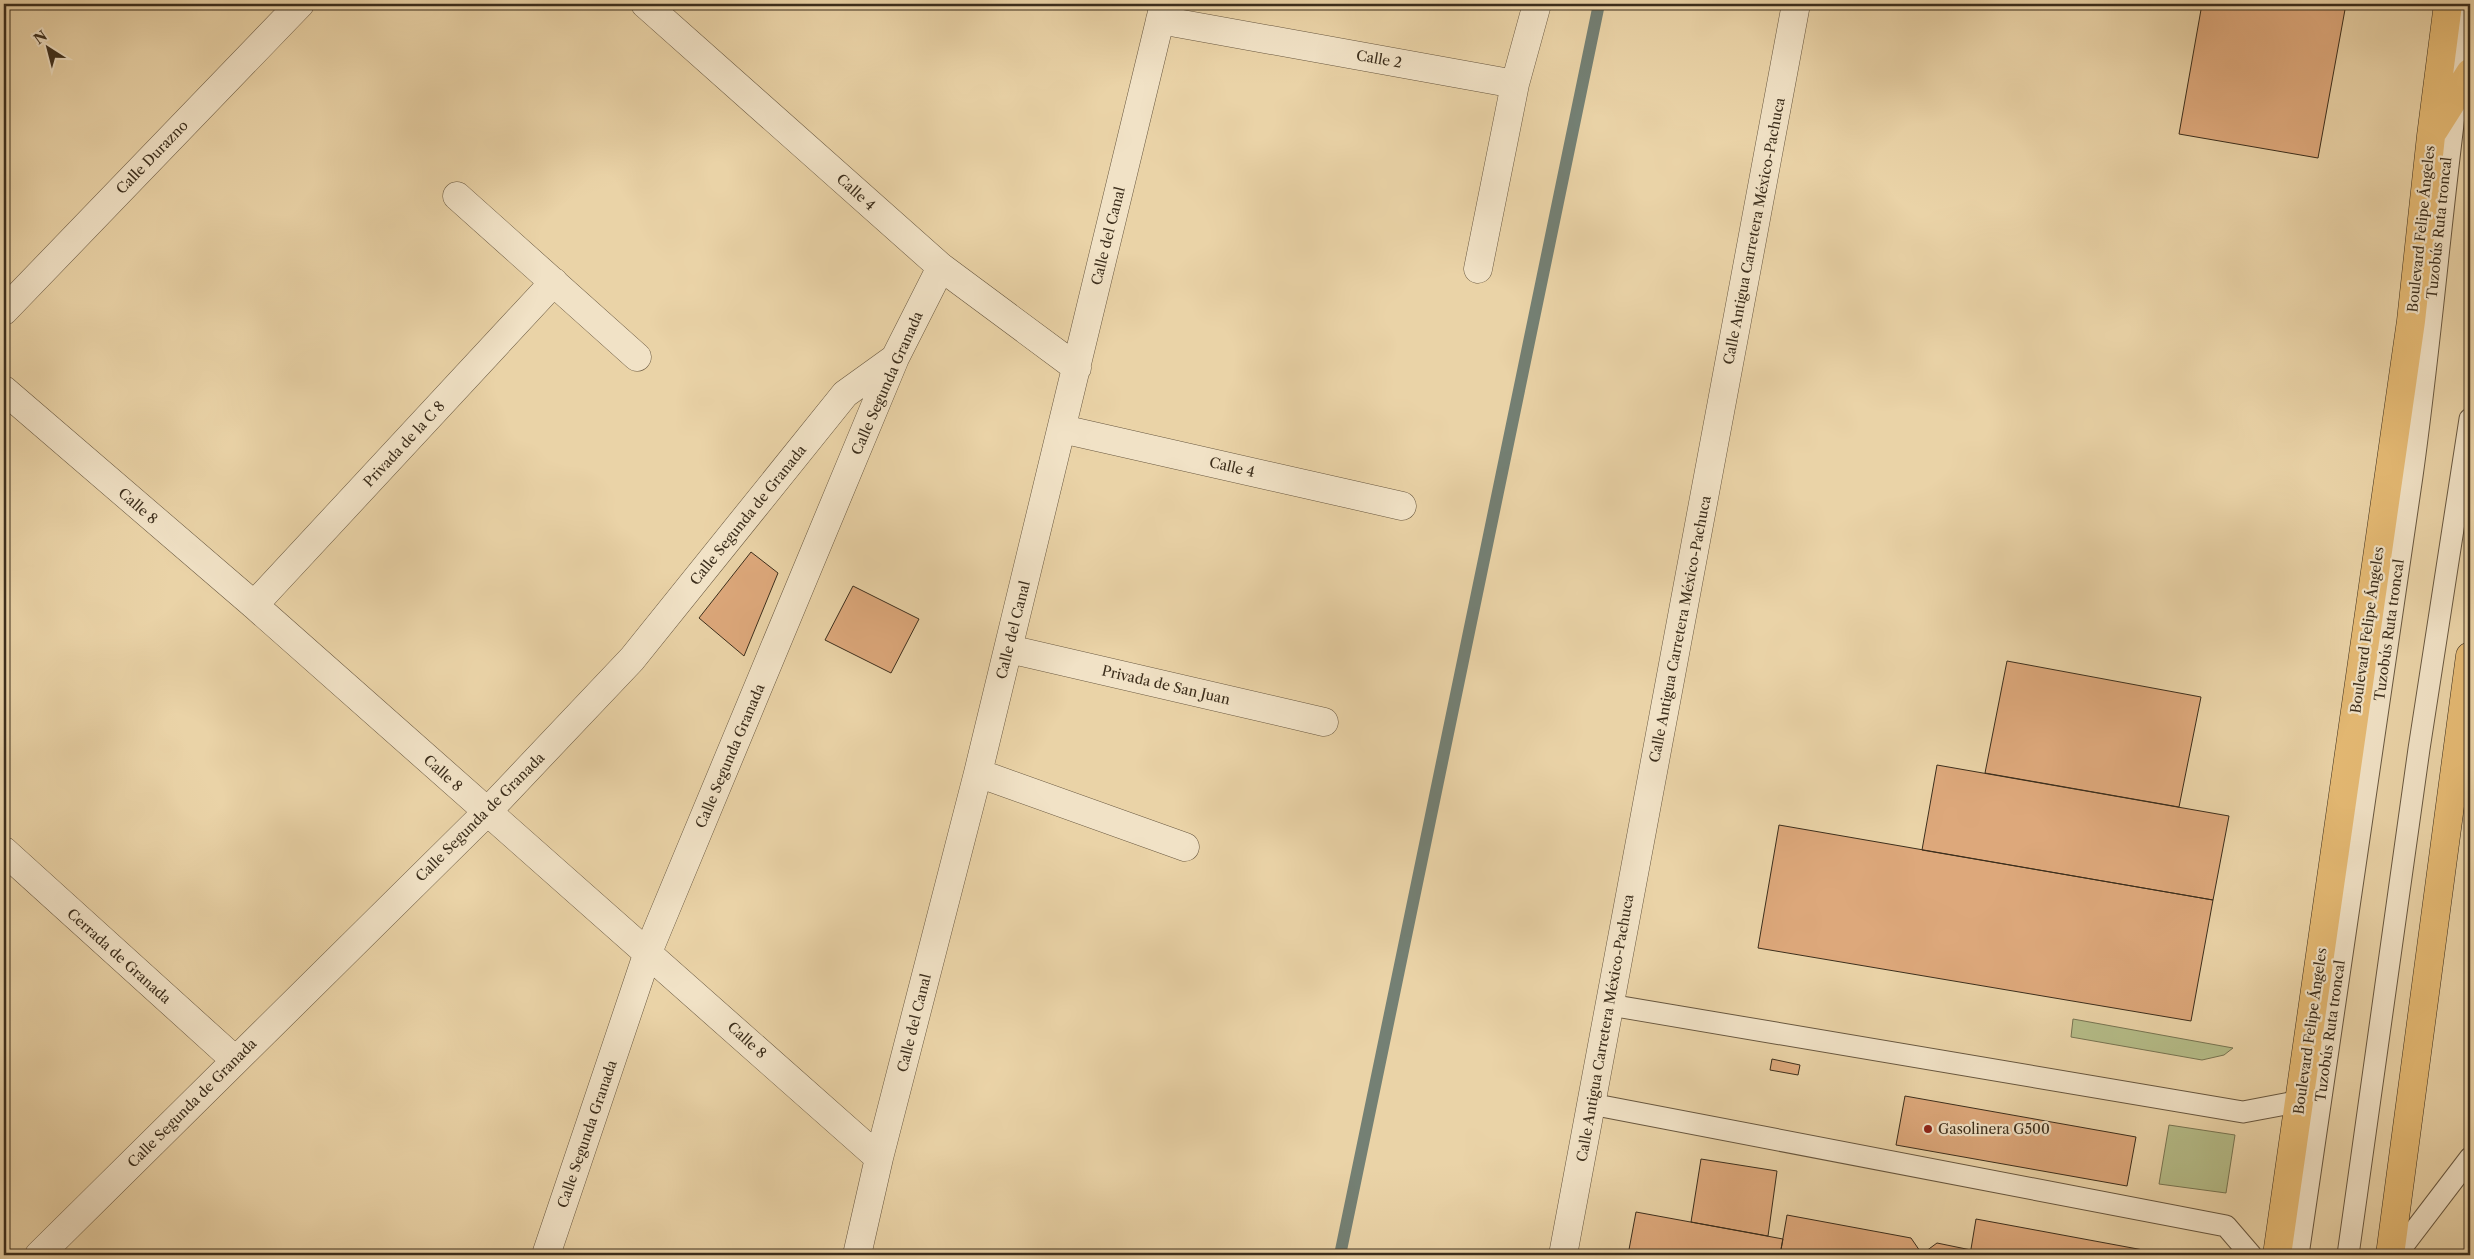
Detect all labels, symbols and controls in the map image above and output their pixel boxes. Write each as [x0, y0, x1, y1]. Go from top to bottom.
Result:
north arrow [22, 22, 72, 72]
text: N [30, 27, 51, 48]
street label: Calle 2 [1355, 46, 1403, 72]
street label: Calle Antigua Carretera México-Pachuca [1719, 95, 1789, 366]
street label: Calle Durazno [112, 116, 192, 198]
street label: Boulevard Felipe Ángeles [2403, 144, 2439, 314]
street label: Tuzobús Ruta troncal [2423, 156, 2455, 300]
street label: Calle 4 [833, 170, 879, 214]
street label: Calle del Canal [1087, 185, 1129, 287]
street label: Calle Segunda Granada [847, 308, 927, 458]
street label: Privada de la C 8 [359, 397, 449, 491]
street label: Calle Segunda de Granada [686, 441, 811, 589]
street label: Calle 4 [1207, 453, 1257, 481]
street label: Calle 8 [115, 484, 161, 528]
street label: Calle Antigua Carretera México-Pachuca [1645, 493, 1715, 764]
street label: Boulevard Felipe Ángeles [2346, 546, 2388, 714]
street label: Tuzobús Ruta troncal [2370, 558, 2408, 702]
street label: Calle del Canal [992, 579, 1034, 681]
street label: Privada de San Juan [1100, 661, 1232, 709]
street label: Calle Segunda Granada [691, 681, 769, 831]
street label: Calle Segunda de Granada [412, 748, 549, 885]
street label: Calle 8 [420, 751, 466, 795]
street label: Calle Antigua Carretera México-Pachuca [1573, 892, 1638, 1163]
street label: Cerrada de Granada [63, 905, 175, 1008]
street label: Boulevard Felipe Ángeles [2289, 947, 2331, 1115]
street label: Tuzobús Ruta troncal [2311, 959, 2349, 1103]
street label: Calle del Canal [893, 972, 935, 1074]
street label: Calle 8 [724, 1018, 770, 1062]
street label: Calle Segunda de Granada [124, 1034, 261, 1171]
street label: Calle Segunda Granada [553, 1057, 621, 1210]
place label: Gasolinera G500 [1938, 1120, 2050, 1138]
marker: Gasolinera G500 [1922, 1123, 1934, 1135]

